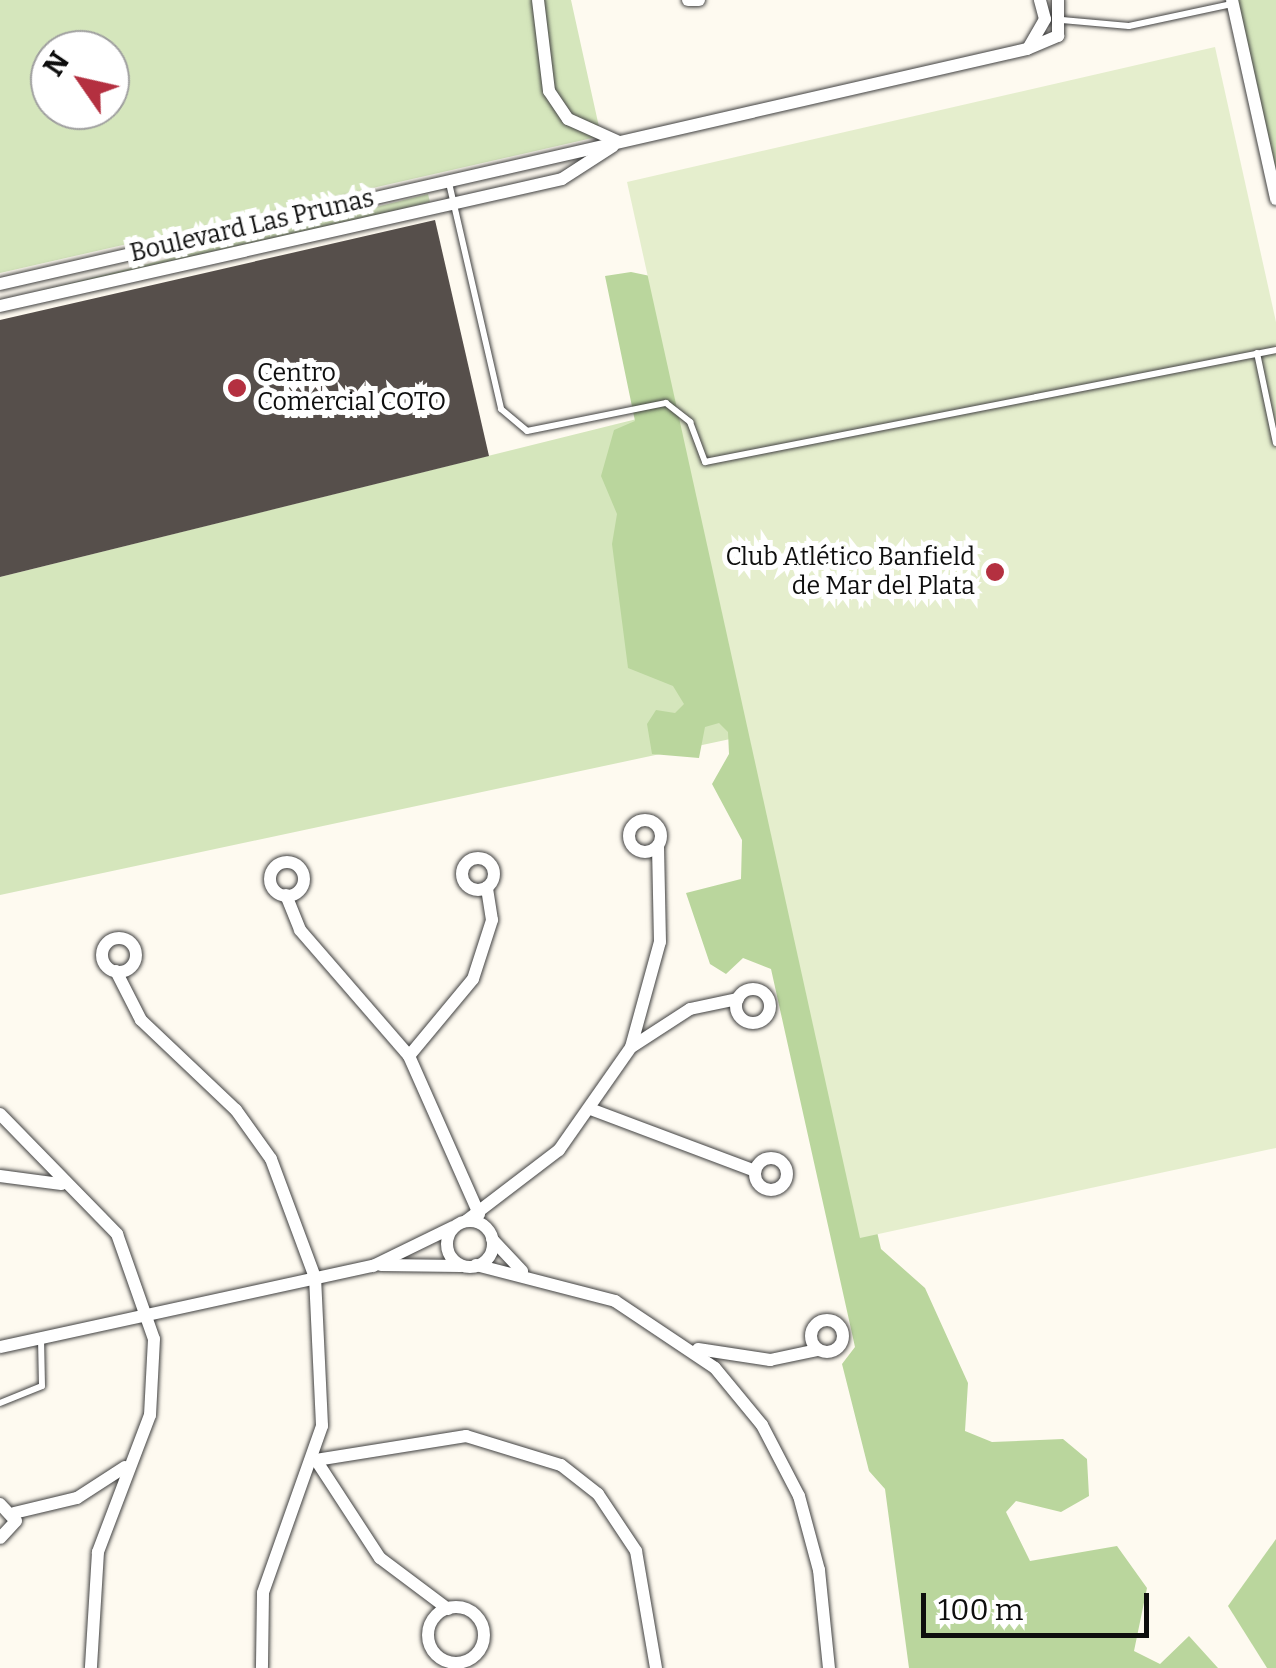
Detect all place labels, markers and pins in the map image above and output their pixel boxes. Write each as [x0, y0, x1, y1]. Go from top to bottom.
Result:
place label: Centro Comercial COTO [257, 359, 446, 418]
marker: Centro Comercial COTO [226, 377, 248, 399]
place label: Club Atlético Banfield de Mar del Plata [725, 543, 975, 602]
marker: Club Atlético Banfield de Mar del Plata [984, 561, 1006, 583]

